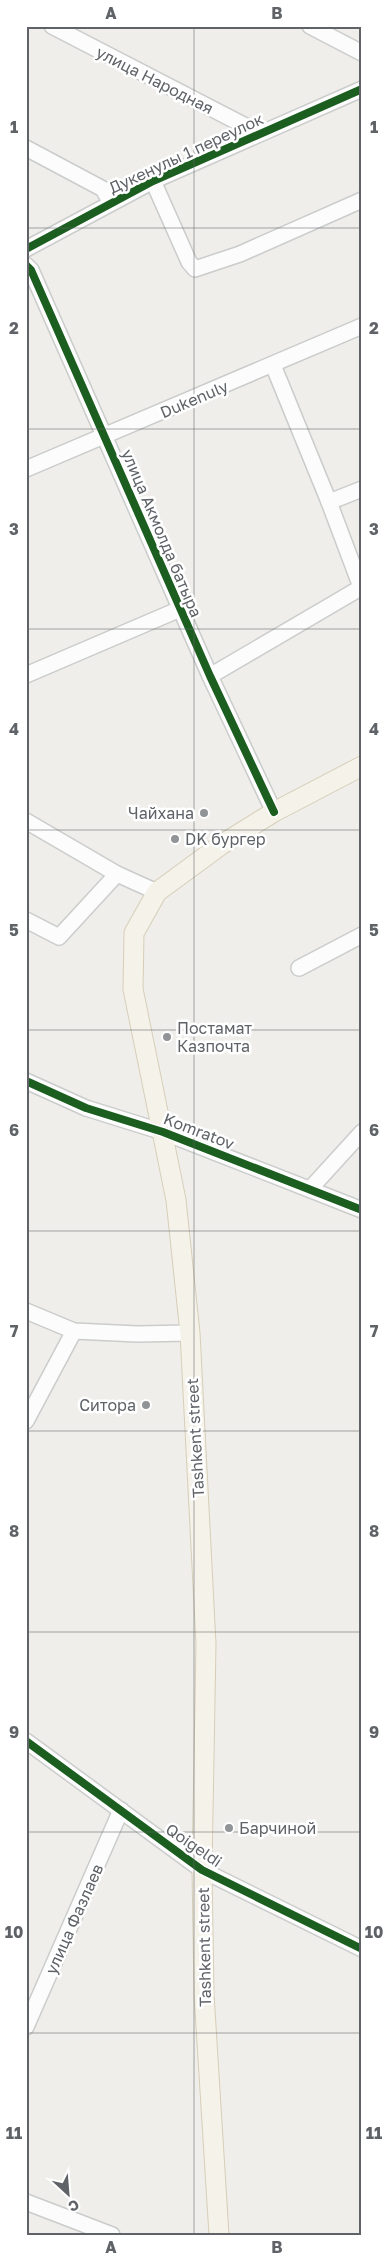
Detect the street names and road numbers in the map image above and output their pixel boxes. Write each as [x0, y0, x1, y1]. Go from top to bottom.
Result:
street label: улица Народная [93, 42, 217, 118]
street label: Дукенулы 1 переулок [106, 108, 266, 198]
street label: Dukenuly [157, 376, 231, 422]
street label: улица Акмолда батыра [117, 446, 207, 620]
street label: Komratov [161, 1108, 237, 1154]
street label: Tashkent street [182, 1378, 208, 1498]
street label: Qoigeldi [162, 1819, 226, 1871]
street label: улица Фазлаев [41, 1861, 107, 1977]
street label: Tashkent street [193, 1887, 215, 2007]

